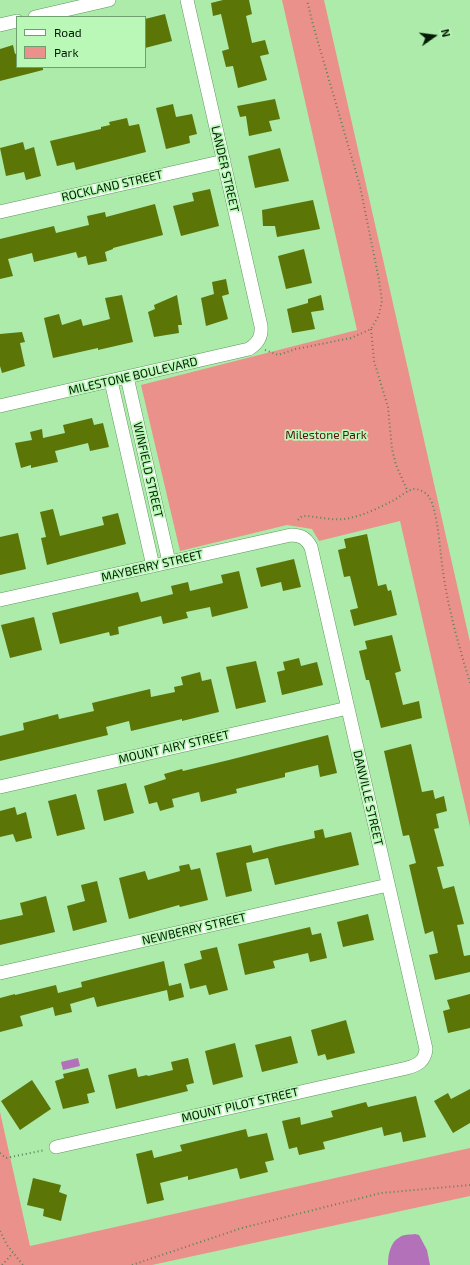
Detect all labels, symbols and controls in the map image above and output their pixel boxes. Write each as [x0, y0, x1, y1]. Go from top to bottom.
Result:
legend [16, 16, 146, 68]
north arrow [414, 16, 454, 56]
text: Road [54, 25, 82, 39]
text: N [439, 28, 453, 38]
text: Park [54, 45, 79, 59]
street label: LANDER STREET [208, 124, 242, 214]
street label: ROCKLAND STREET [60, 167, 164, 205]
street label: MILESTONE BOULEVARD [67, 354, 199, 398]
street label: WINFIELD STREET [130, 421, 166, 519]
park label: Milestone Park [285, 428, 367, 442]
street label: MAYBERRY STREET [100, 547, 204, 585]
street label: MOUNT AIRY STREET [117, 727, 231, 767]
street label: DANVILLE STREET [350, 749, 386, 847]
street label: NEWBERRY STREET [141, 910, 247, 948]
street label: MOUNT PILOT STREET [180, 1085, 300, 1125]

